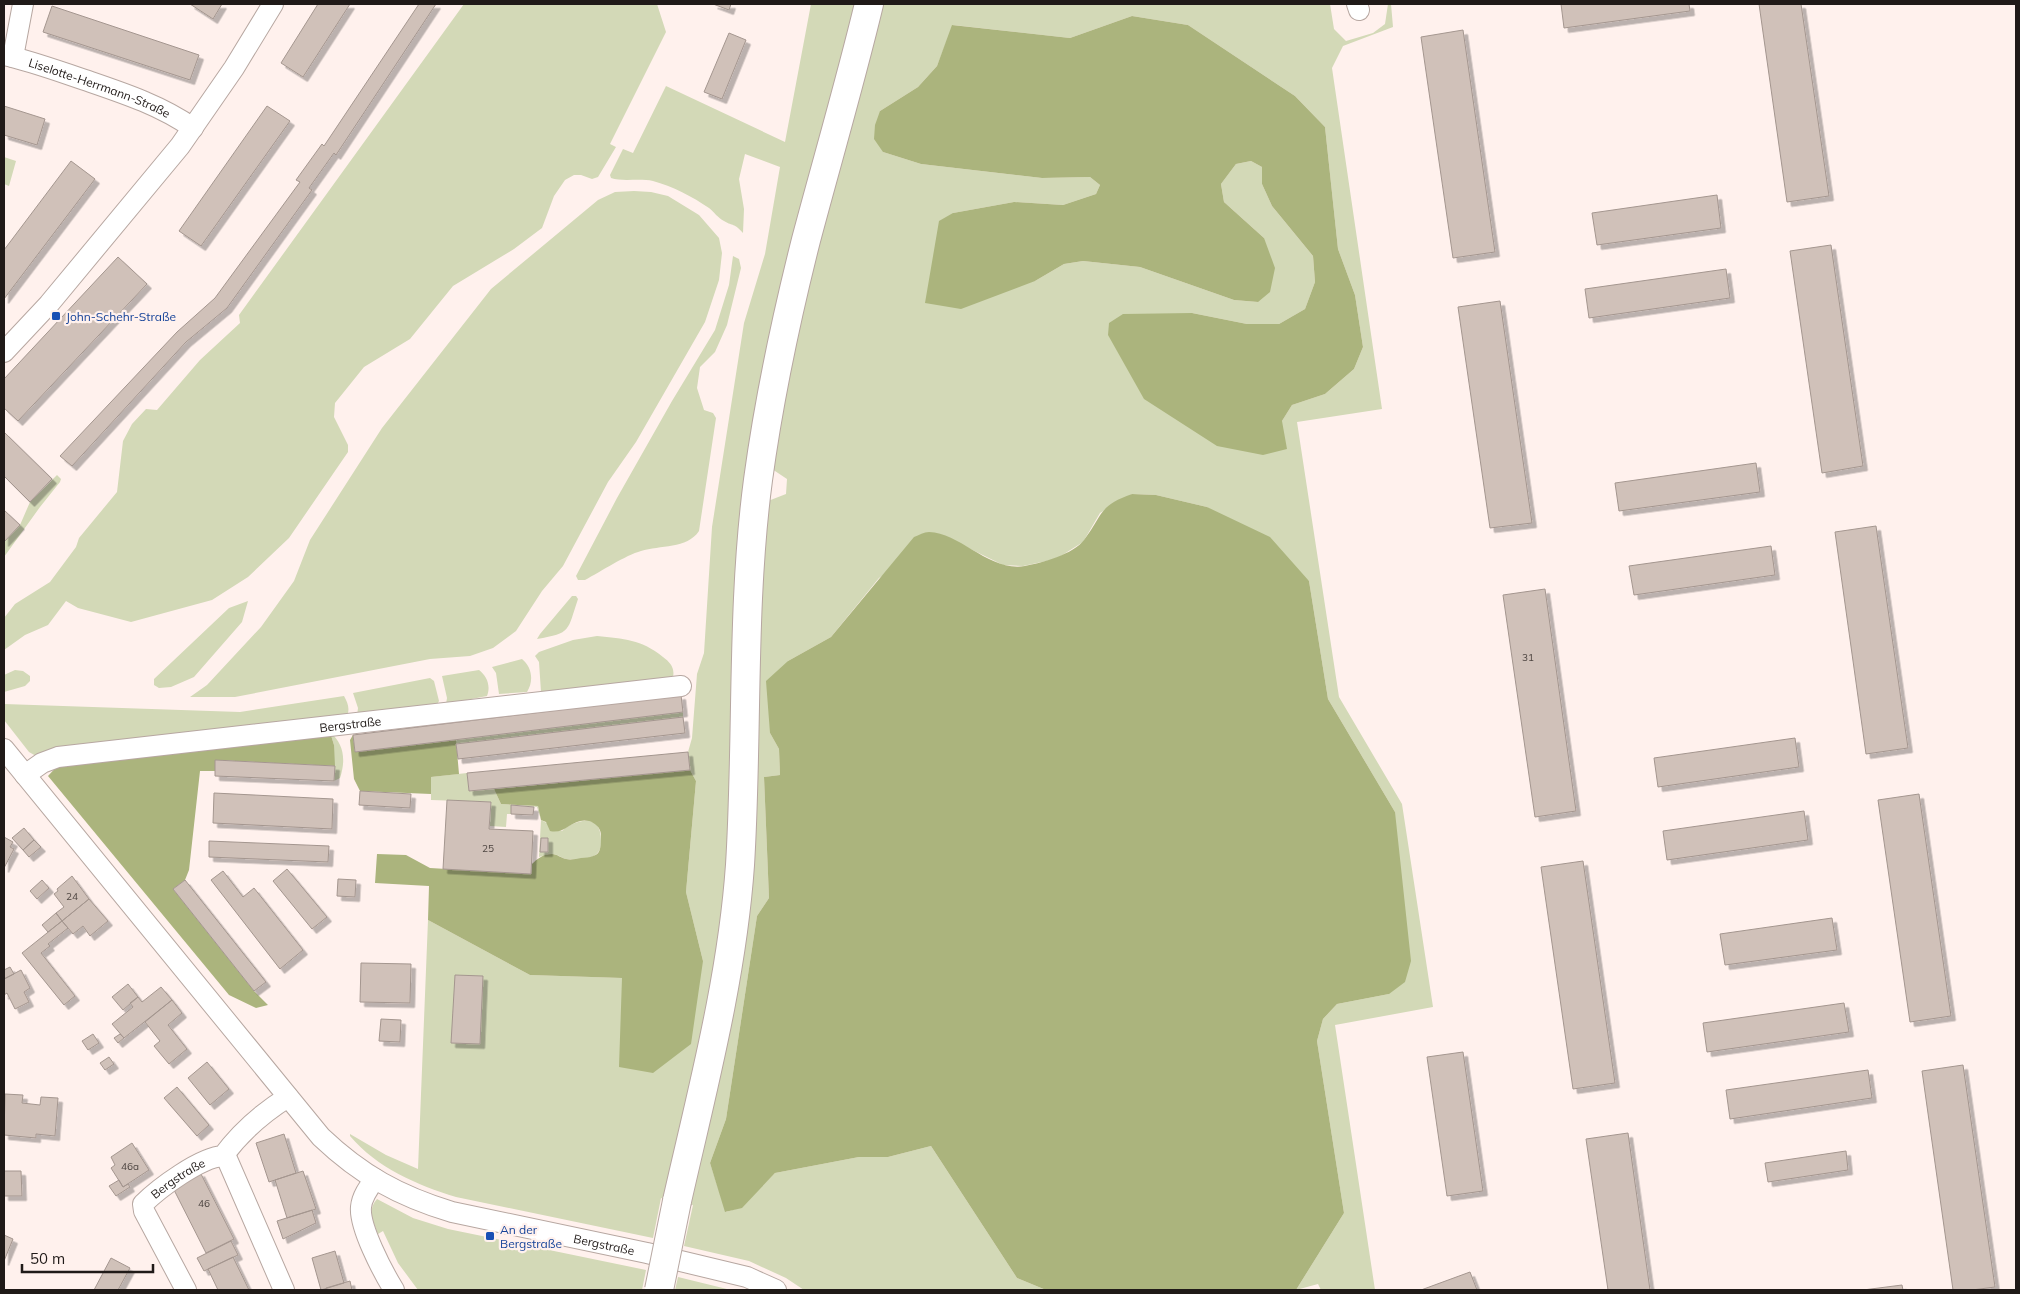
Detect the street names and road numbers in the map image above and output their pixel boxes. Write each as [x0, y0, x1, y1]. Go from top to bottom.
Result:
street label: Liselotte-Herrmann-Straße [27, 54, 173, 120]
street label: Bergstraße [319, 713, 382, 735]
street label: Bergstraße [147, 1155, 207, 1201]
street label: Bergstraße [572, 1230, 636, 1258]

